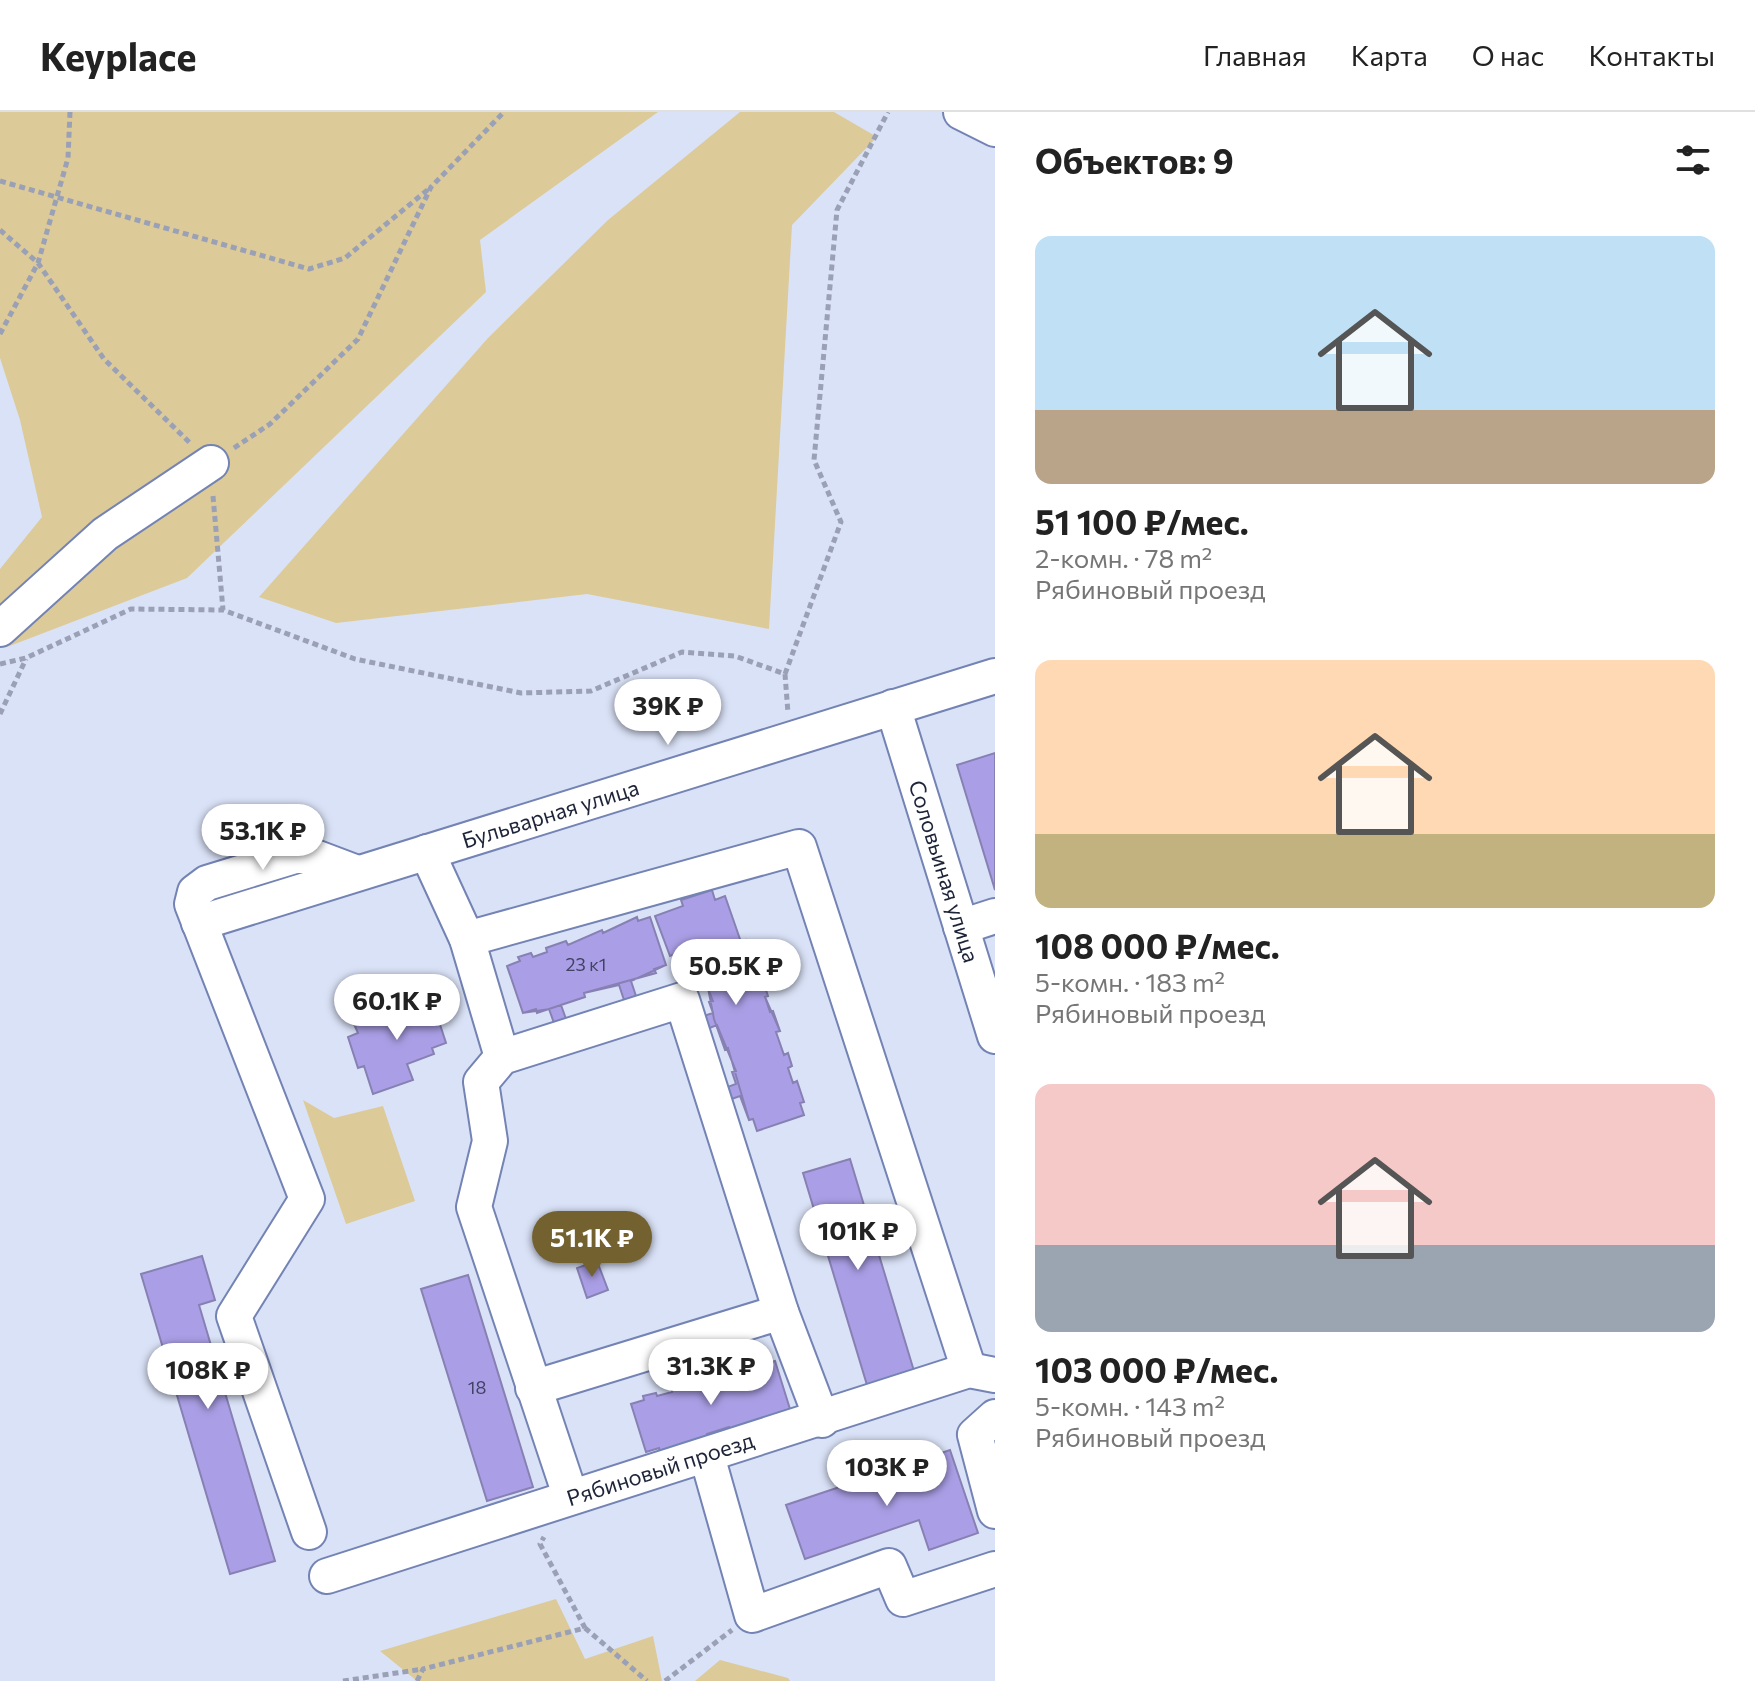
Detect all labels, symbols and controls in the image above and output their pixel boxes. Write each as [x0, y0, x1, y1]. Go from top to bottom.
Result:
text: Keyplace [40, 32, 196, 79]
text: Главная [1203, 38, 1307, 72]
text: Карта [1351, 38, 1428, 72]
text: О нас [1472, 38, 1544, 72]
text: Контакты [1588, 38, 1715, 72]
icon: filters [1671, 138, 1715, 182]
text: Объектов: 9 [1035, 139, 1234, 181]
icon: home [1303, 288, 1447, 432]
text: 51 100 ₽/мес. [1035, 500, 1249, 542]
text: 2-комн. · 78 m² [1035, 542, 1212, 573]
text: Рябиновый проезд [1035, 573, 1266, 604]
pin: 39K ₽ [612, 679, 724, 747]
text: 39K ₽ [632, 689, 704, 720]
icon: home [1303, 712, 1447, 856]
street label: Бульварная улица [459, 773, 642, 854]
street label: Соловьиная улица [903, 777, 985, 966]
pin: 53.1K ₽ [189, 804, 337, 872]
text: 53.1K ₽ [220, 814, 306, 845]
text: 108 000 ₽/мес. [1035, 924, 1280, 966]
pin: 50.5K ₽ [662, 939, 810, 1007]
text: 50.5K ₽ [689, 949, 783, 980]
house number: 23 к1 [565, 953, 607, 975]
text: 5-комн. · 183 m² [1035, 966, 1225, 997]
pin: 60.1K ₽ [323, 974, 471, 1042]
text: 60.1K ₽ [352, 984, 442, 1015]
text: Рябиновый проезд [1035, 997, 1266, 1028]
icon: home [1303, 1136, 1447, 1280]
pin: 101K ₽ [793, 1204, 923, 1272]
pin: 51.1K ₽ [518, 1211, 666, 1279]
text: 101K ₽ [817, 1214, 899, 1245]
text: 51.1K ₽ [550, 1221, 634, 1252]
pin: 31.3K ₽ [637, 1339, 785, 1407]
pin: 108K ₽ [143, 1343, 273, 1411]
text: 103 000 ₽/мес. [1035, 1348, 1278, 1390]
text: 31.3K ₽ [666, 1349, 756, 1380]
text: 108K ₽ [165, 1353, 251, 1384]
house number: 18 [468, 1376, 486, 1398]
text: 5-комн. · 143 m² [1035, 1390, 1225, 1421]
text: Рябиновый проезд [1035, 1421, 1266, 1452]
street label: Рябиновый проезд [563, 1426, 757, 1511]
pin: 103K ₽ [822, 1440, 952, 1508]
text: 103K ₽ [845, 1450, 929, 1481]

